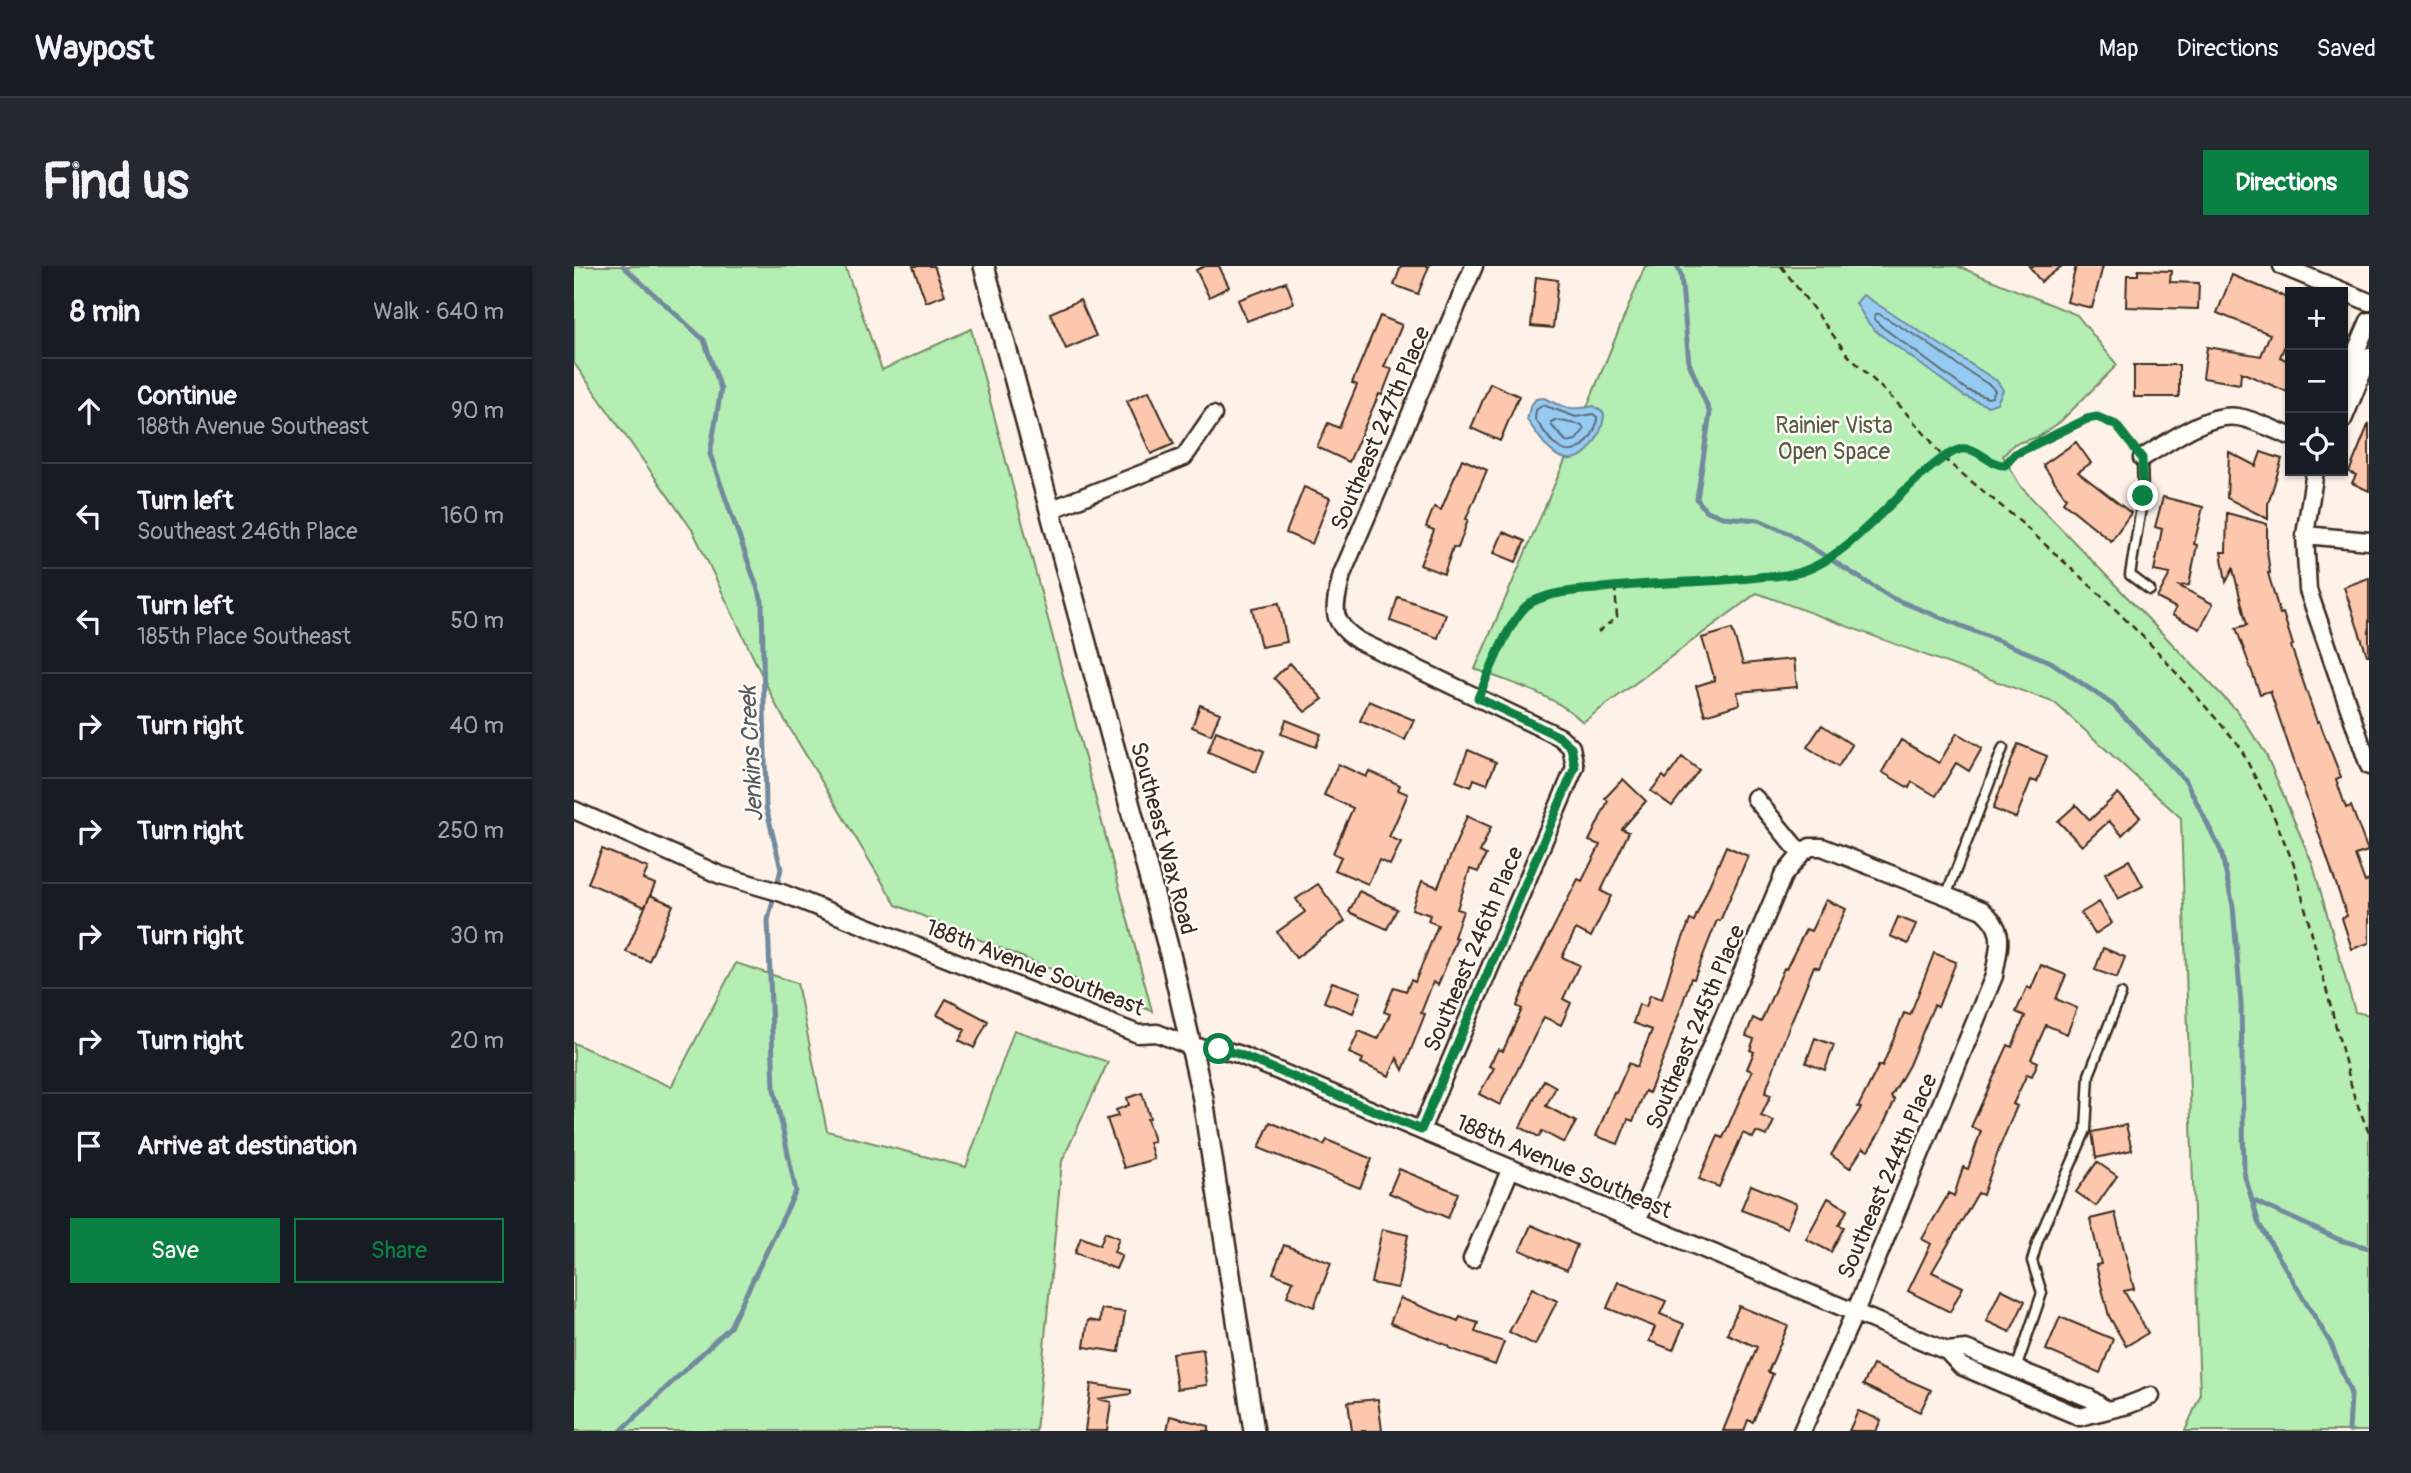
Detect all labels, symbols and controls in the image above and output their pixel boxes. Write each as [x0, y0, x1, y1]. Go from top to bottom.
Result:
text: Waypost [35, 28, 154, 69]
text: Map [2099, 34, 2139, 63]
text: Directions [2177, 34, 2278, 63]
text: Saved [2316, 34, 2376, 63]
button: Directions [2203, 150, 2369, 215]
text: Find us [42, 152, 189, 213]
map controls [2285, 287, 2348, 476]
button: + [2285, 287, 2348, 350]
text: 8 min [70, 293, 140, 330]
text: Walk · 640 m [373, 297, 504, 326]
street label: Southeast 247th Place [1324, 321, 1437, 535]
button: − [2285, 350, 2348, 413]
text: Continue [137, 380, 237, 412]
icon: ahead [70, 392, 108, 430]
text: 90 m [451, 396, 504, 425]
park label: Rainier Vista Open Space [1775, 411, 1893, 466]
text: 188th Avenue Southeast [137, 412, 369, 441]
button: locate [2285, 413, 2348, 476]
route end [2127, 480, 2158, 511]
text: Turn left [137, 485, 233, 517]
icon: left [70, 497, 108, 535]
text: 160 m [440, 501, 504, 530]
text: Southeast 246th Place [137, 517, 357, 546]
text: Turn left [137, 590, 233, 622]
icon: left [70, 602, 108, 640]
text: 50 m [450, 606, 504, 635]
text: 185th Place Southeast [137, 622, 351, 651]
water label: Jenkins Creek [733, 683, 770, 823]
icon: right [70, 707, 108, 745]
text: Turn right [137, 710, 243, 742]
text: 40 m [450, 711, 504, 740]
street label: Southeast Wax Road [1124, 739, 1203, 938]
icon: right [70, 812, 108, 850]
text: Turn right [137, 815, 243, 847]
text: 250 m [438, 816, 504, 845]
street label: Southeast 246th Place [1417, 841, 1530, 1056]
street label: 188th Avenue Southeast [921, 912, 1149, 1023]
icon: right [70, 917, 108, 955]
text: Turn right [137, 920, 243, 952]
street label: Southeast 245th Place [1639, 920, 1752, 1134]
text: 30 m [450, 921, 504, 950]
icon: right [70, 1022, 108, 1060]
text: Turn right [137, 1025, 243, 1057]
text: 20 m [450, 1026, 504, 1055]
route start [1203, 1033, 1234, 1064]
street label: Southeast 244th Place [1831, 1068, 1944, 1283]
street label: 188th Avenue Southeast [1451, 1108, 1677, 1225]
icon: arrive [70, 1127, 108, 1165]
text: Arrive at destination [137, 1130, 357, 1162]
button: Save [70, 1218, 280, 1283]
button: Share [294, 1218, 504, 1283]

